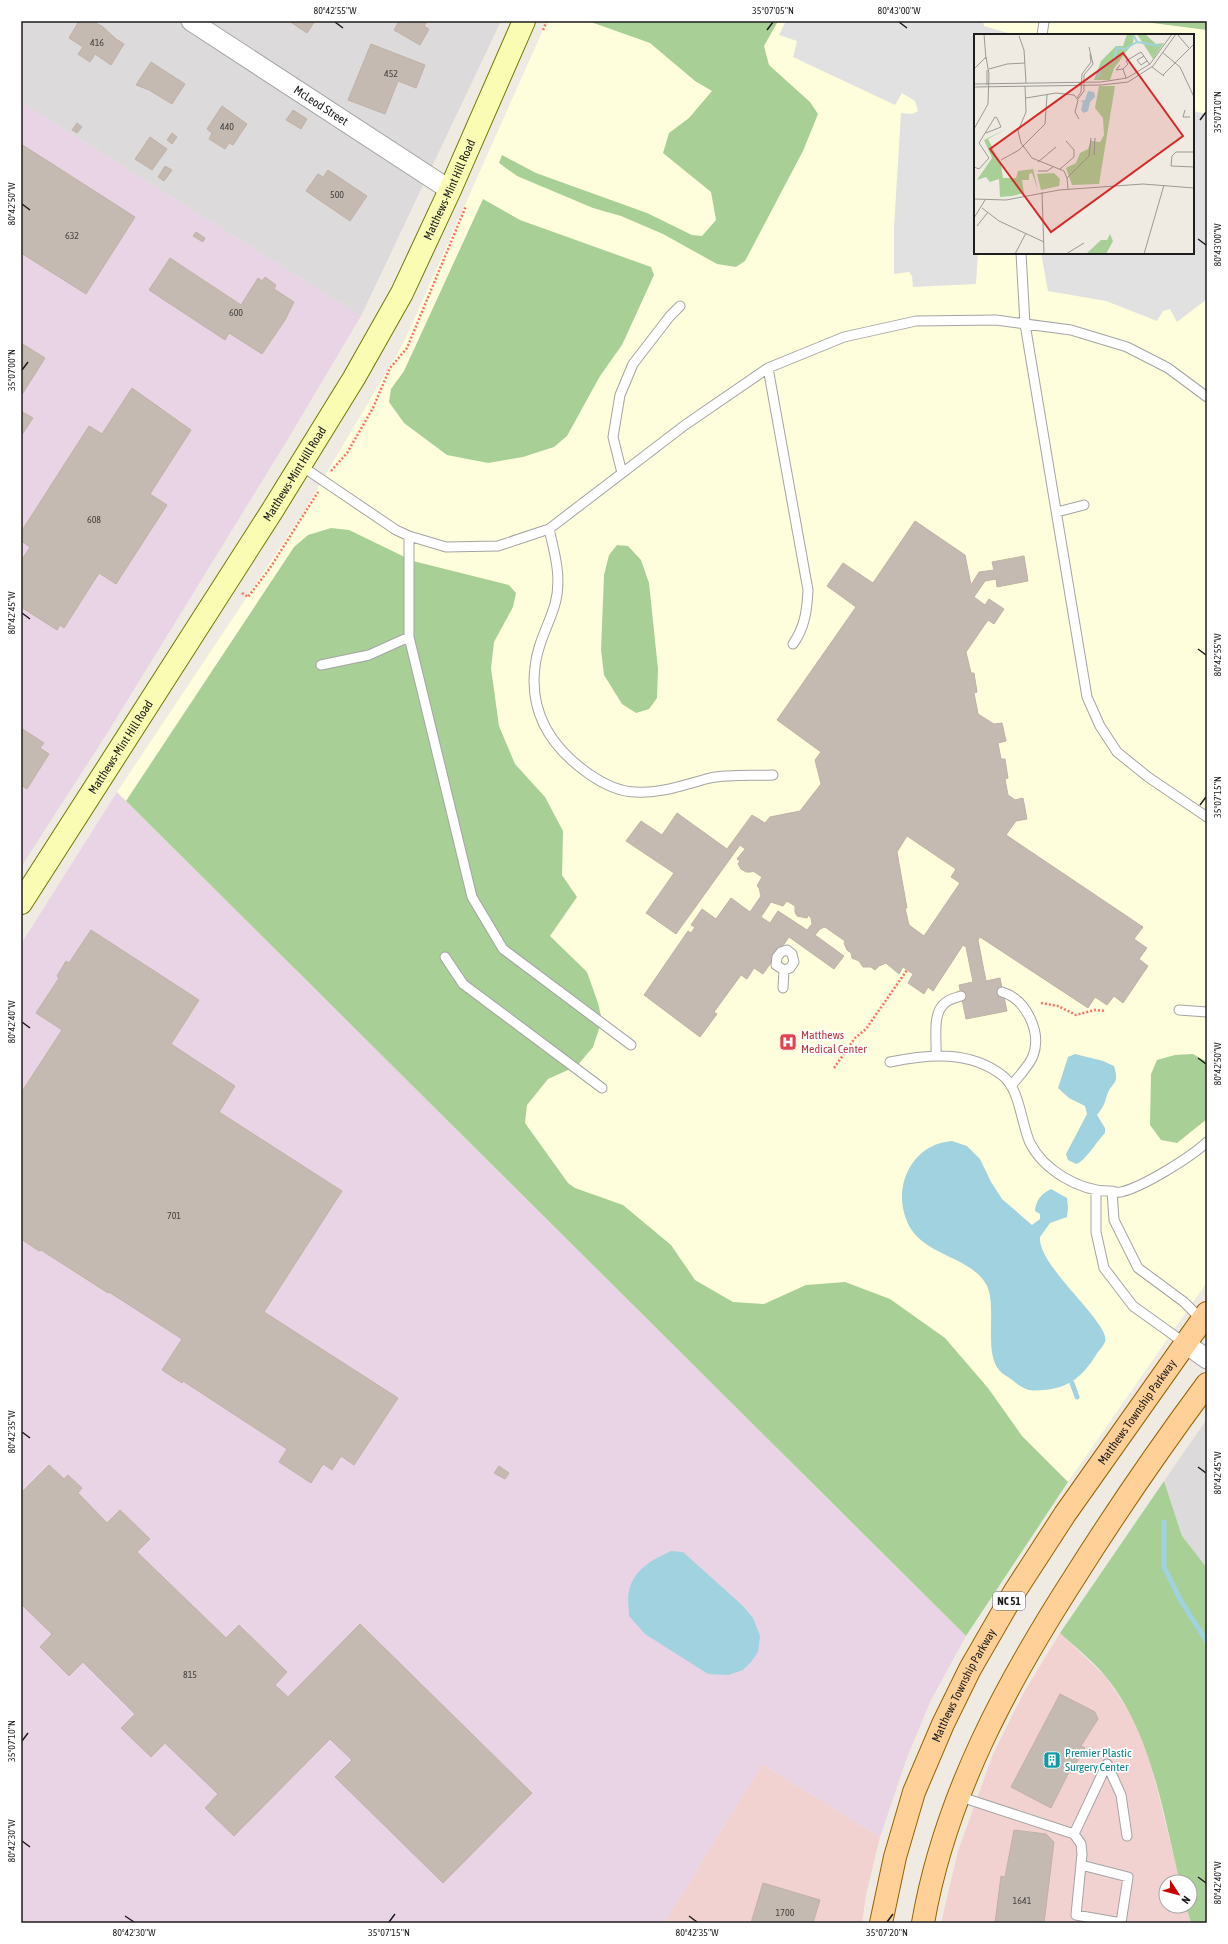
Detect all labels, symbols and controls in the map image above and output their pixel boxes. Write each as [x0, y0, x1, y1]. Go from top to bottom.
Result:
text: 80°42'55"W [313, 5, 357, 16]
text: 35°07'05"N [752, 5, 794, 16]
text: 80°43'00"W [877, 5, 921, 16]
inset map [974, 34, 1194, 254]
house number: 416 [90, 37, 104, 48]
house number: 452 [384, 68, 398, 79]
street label: McLeod Street [291, 83, 351, 129]
text: 35°07'10"N [1212, 91, 1223, 133]
house number: 440 [220, 121, 234, 132]
street label: Matthews-Mint Hill Road [421, 137, 478, 242]
text: 80°42'50"W [6, 182, 17, 226]
house number: 500 [330, 189, 344, 200]
text: 80°43'00"W [1212, 223, 1223, 267]
house number: 632 [65, 230, 79, 241]
house number: 600 [229, 307, 243, 318]
text: 35°07'00"N [6, 349, 17, 391]
street label: Matthews-Mint Hill Road [260, 424, 329, 524]
house number: 608 [87, 514, 101, 525]
text: 80°42'45"W [6, 591, 17, 635]
text: 80°42'55"W [1212, 633, 1223, 677]
street label: Matthews-Mint Hill Road [86, 698, 156, 797]
text: 35°07'15"N [1212, 776, 1223, 818]
text: 80°42'40"W [6, 1000, 17, 1044]
place label: Matthews Medical Center [801, 1028, 867, 1056]
hospital icon: Matthews Medical Center [778, 1032, 798, 1052]
text: 80°42'50"W [1212, 1042, 1223, 1086]
house number: 701 [167, 1210, 181, 1221]
street label: Matthews Township Parkway [1095, 1357, 1179, 1468]
text: 80°42'35"W [6, 1410, 17, 1454]
text: 80°42'45"W [1212, 1451, 1223, 1495]
road number: NC 51 [993, 1592, 1025, 1610]
street label: Matthews Township Parkway [929, 1626, 999, 1744]
house number: 815 [183, 1669, 197, 1680]
text: 35°07'10"N [6, 1720, 17, 1762]
place label: Premier Plastic Surgery Center [1065, 1746, 1132, 1774]
building icon: Premier Plastic Surgery Center [1042, 1750, 1062, 1770]
text: 80°42'30"W [6, 1819, 17, 1863]
text: 80°42'40"W [1212, 1861, 1223, 1905]
north arrow [1158, 1874, 1198, 1914]
text: N [1179, 1894, 1193, 1906]
house number: 1641 [1013, 1895, 1032, 1906]
house number: 1700 [776, 1907, 795, 1918]
text: 80°42'30"W [112, 1927, 156, 1938]
text: 35°07'15"N [368, 1927, 410, 1938]
text: 80°42'35"W [675, 1927, 719, 1938]
text: 35°07'20"N [866, 1927, 908, 1938]

